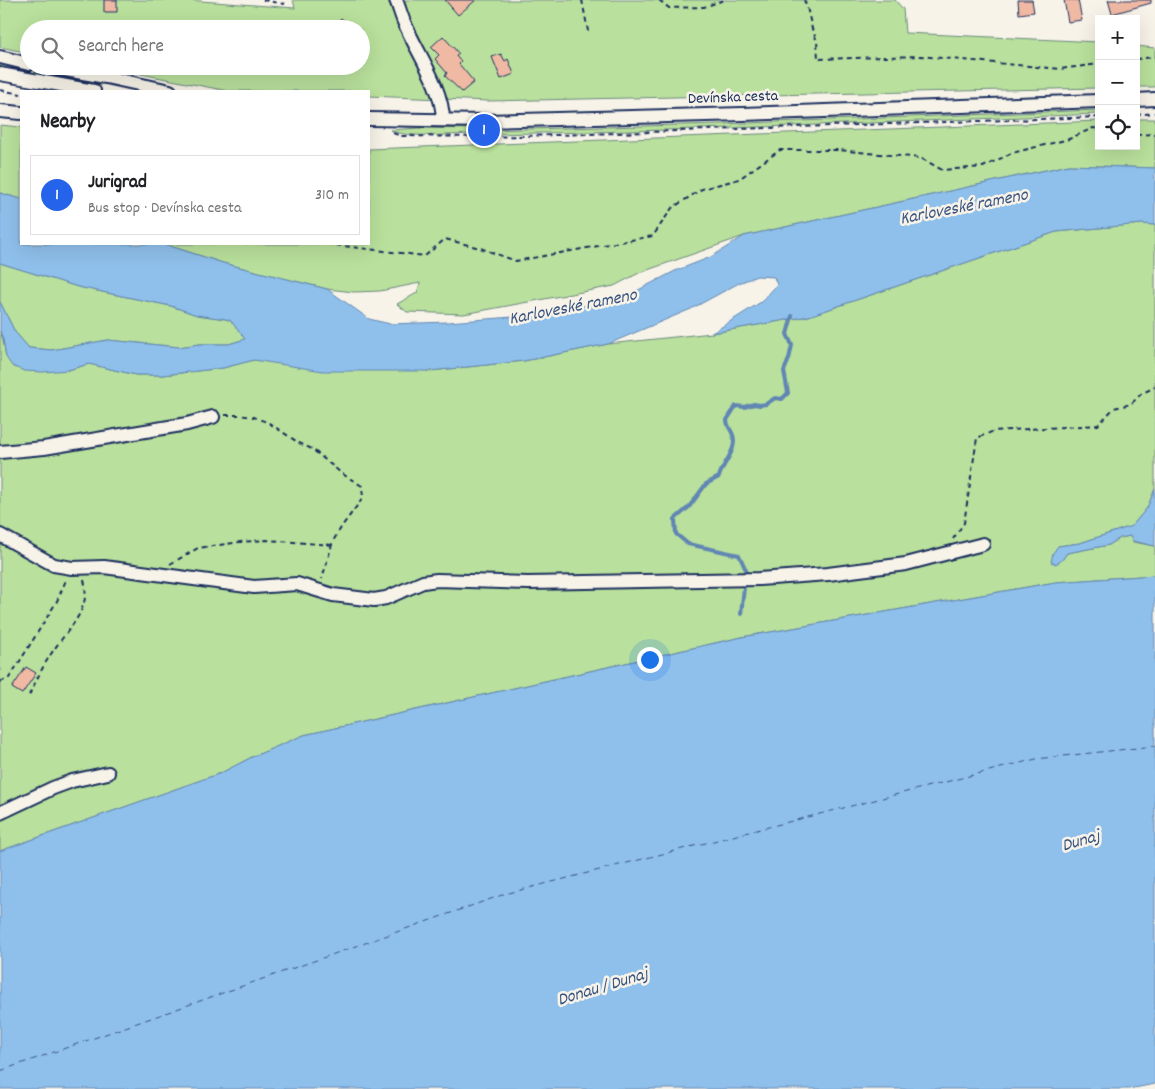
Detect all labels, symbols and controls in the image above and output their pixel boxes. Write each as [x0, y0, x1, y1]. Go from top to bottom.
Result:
map controls [1095, 15, 1140, 150]
button: + [1095, 15, 1140, 60]
search box [20, 20, 370, 75]
icon: search [38, 34, 66, 62]
text: Search here [78, 34, 164, 61]
button: − [1095, 60, 1140, 105]
street label: Devínska cesta [687, 85, 779, 111]
button: locate [1095, 105, 1140, 150]
text: Nearby [40, 108, 95, 138]
pin: 1 [468, 111, 500, 149]
text: Jurigrad [88, 170, 147, 197]
water label: Karloveské rameno [898, 183, 1031, 233]
text: 1 [55, 184, 59, 207]
text: 310 m [315, 184, 349, 207]
text: Bus stop · Devínska cesta [88, 197, 241, 220]
water label: Karloveské rameno [507, 283, 640, 333]
your location [637, 647, 663, 673]
water label: Dunaj [1059, 824, 1105, 859]
water label: Donau / Dunaj [555, 962, 654, 1014]

